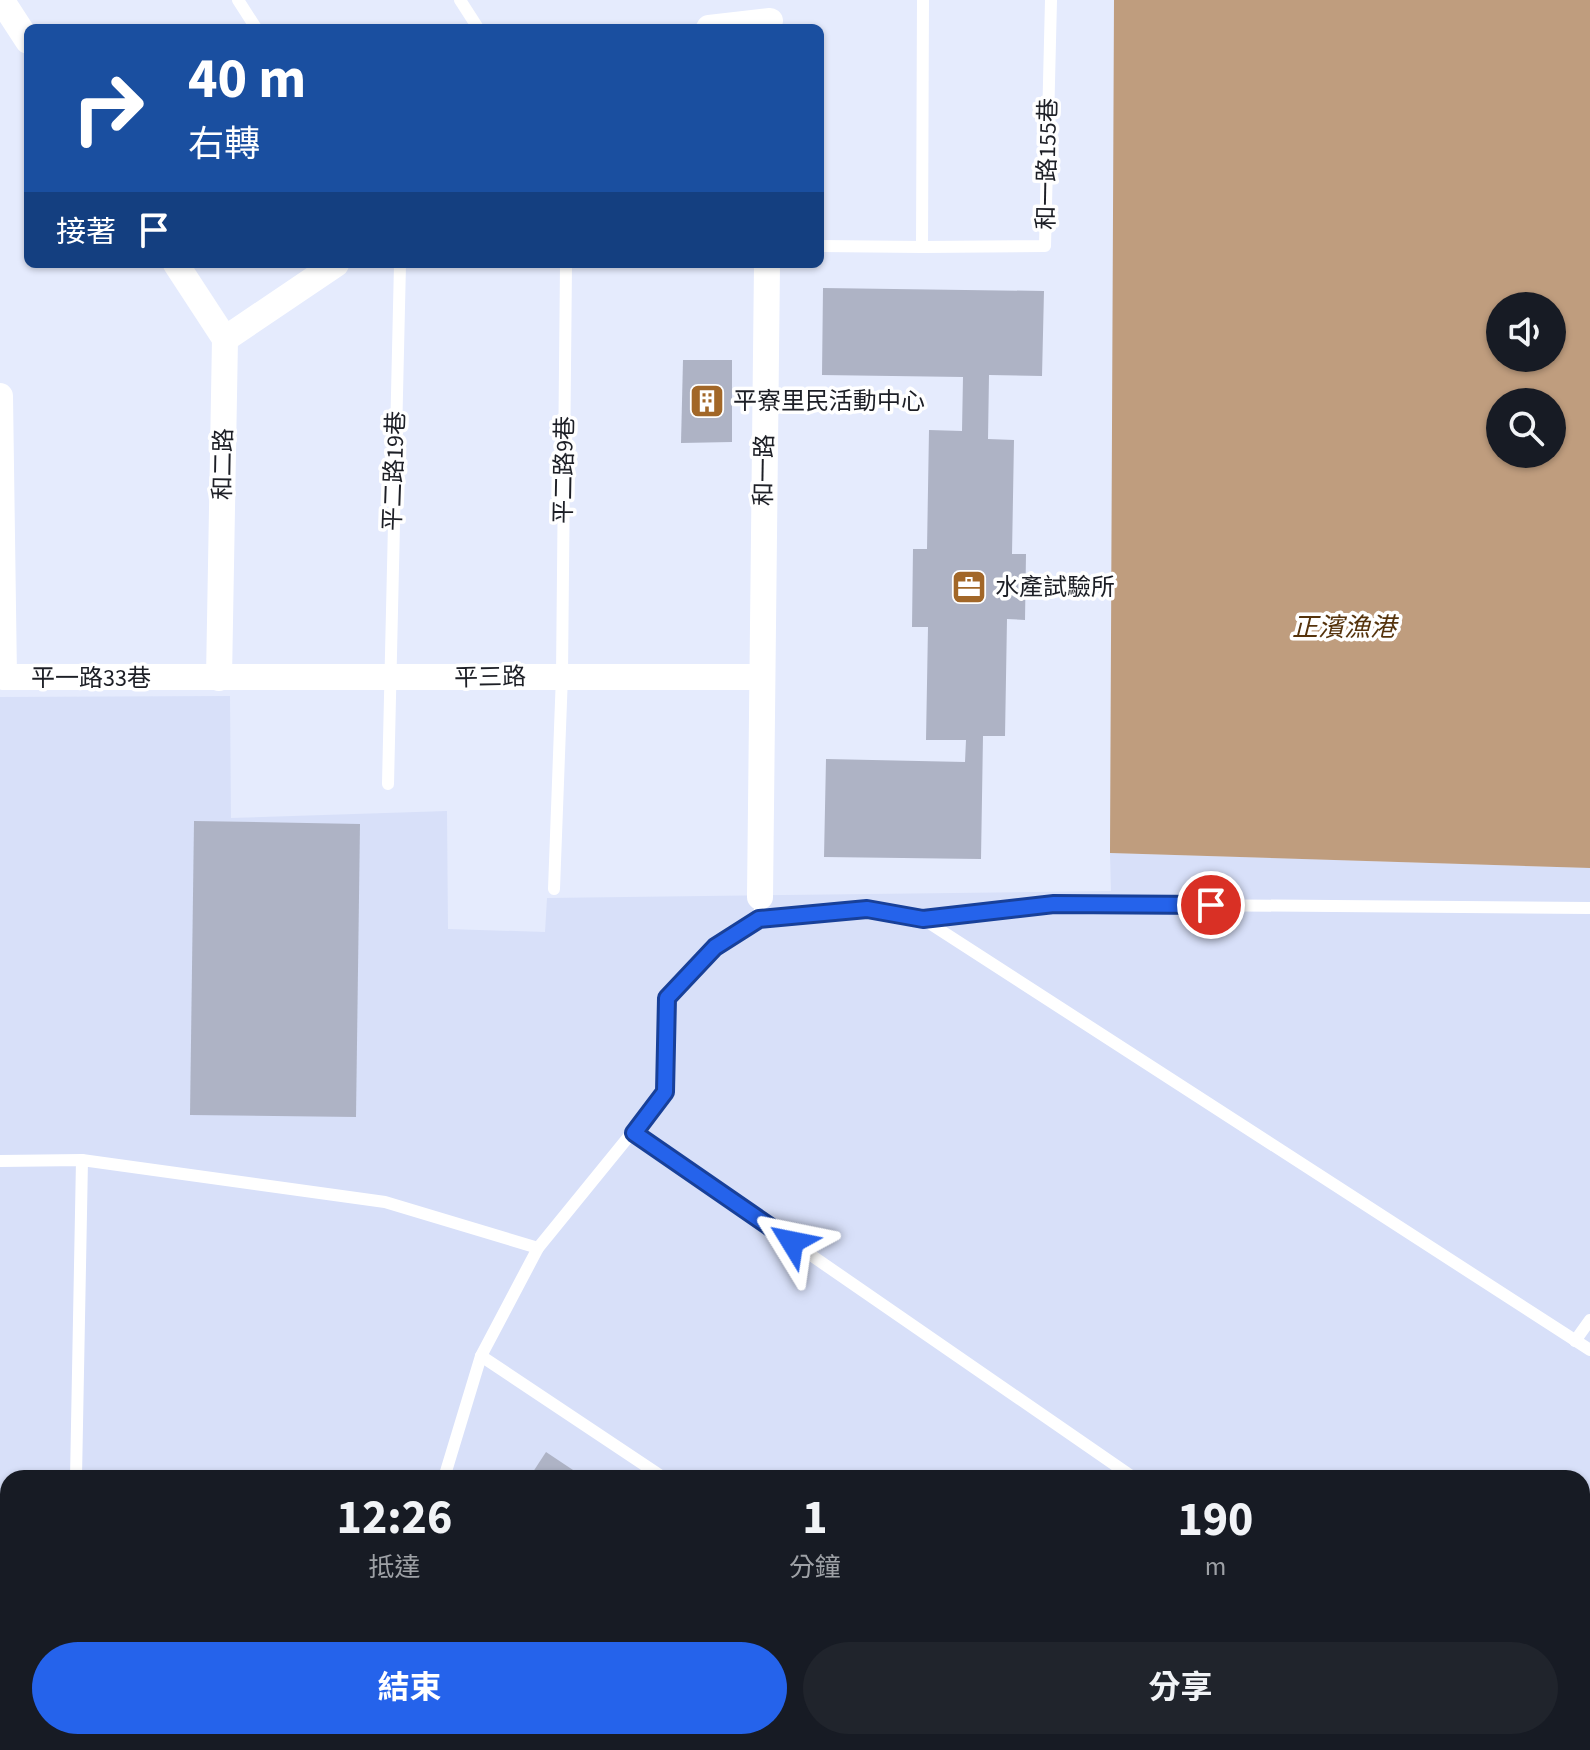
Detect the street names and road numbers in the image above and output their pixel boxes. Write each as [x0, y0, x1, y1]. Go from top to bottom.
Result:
street label: 和一路155巷 [1029, 98, 1066, 230]
street label: 平二路19巷 [375, 411, 414, 532]
street label: 平二路9巷 [546, 416, 583, 524]
street label: 和二路 [205, 428, 242, 500]
street label: 和一路 [746, 434, 783, 506]
street label: 平三路 [454, 659, 526, 696]
street label: 平一路33巷 [31, 661, 151, 696]

